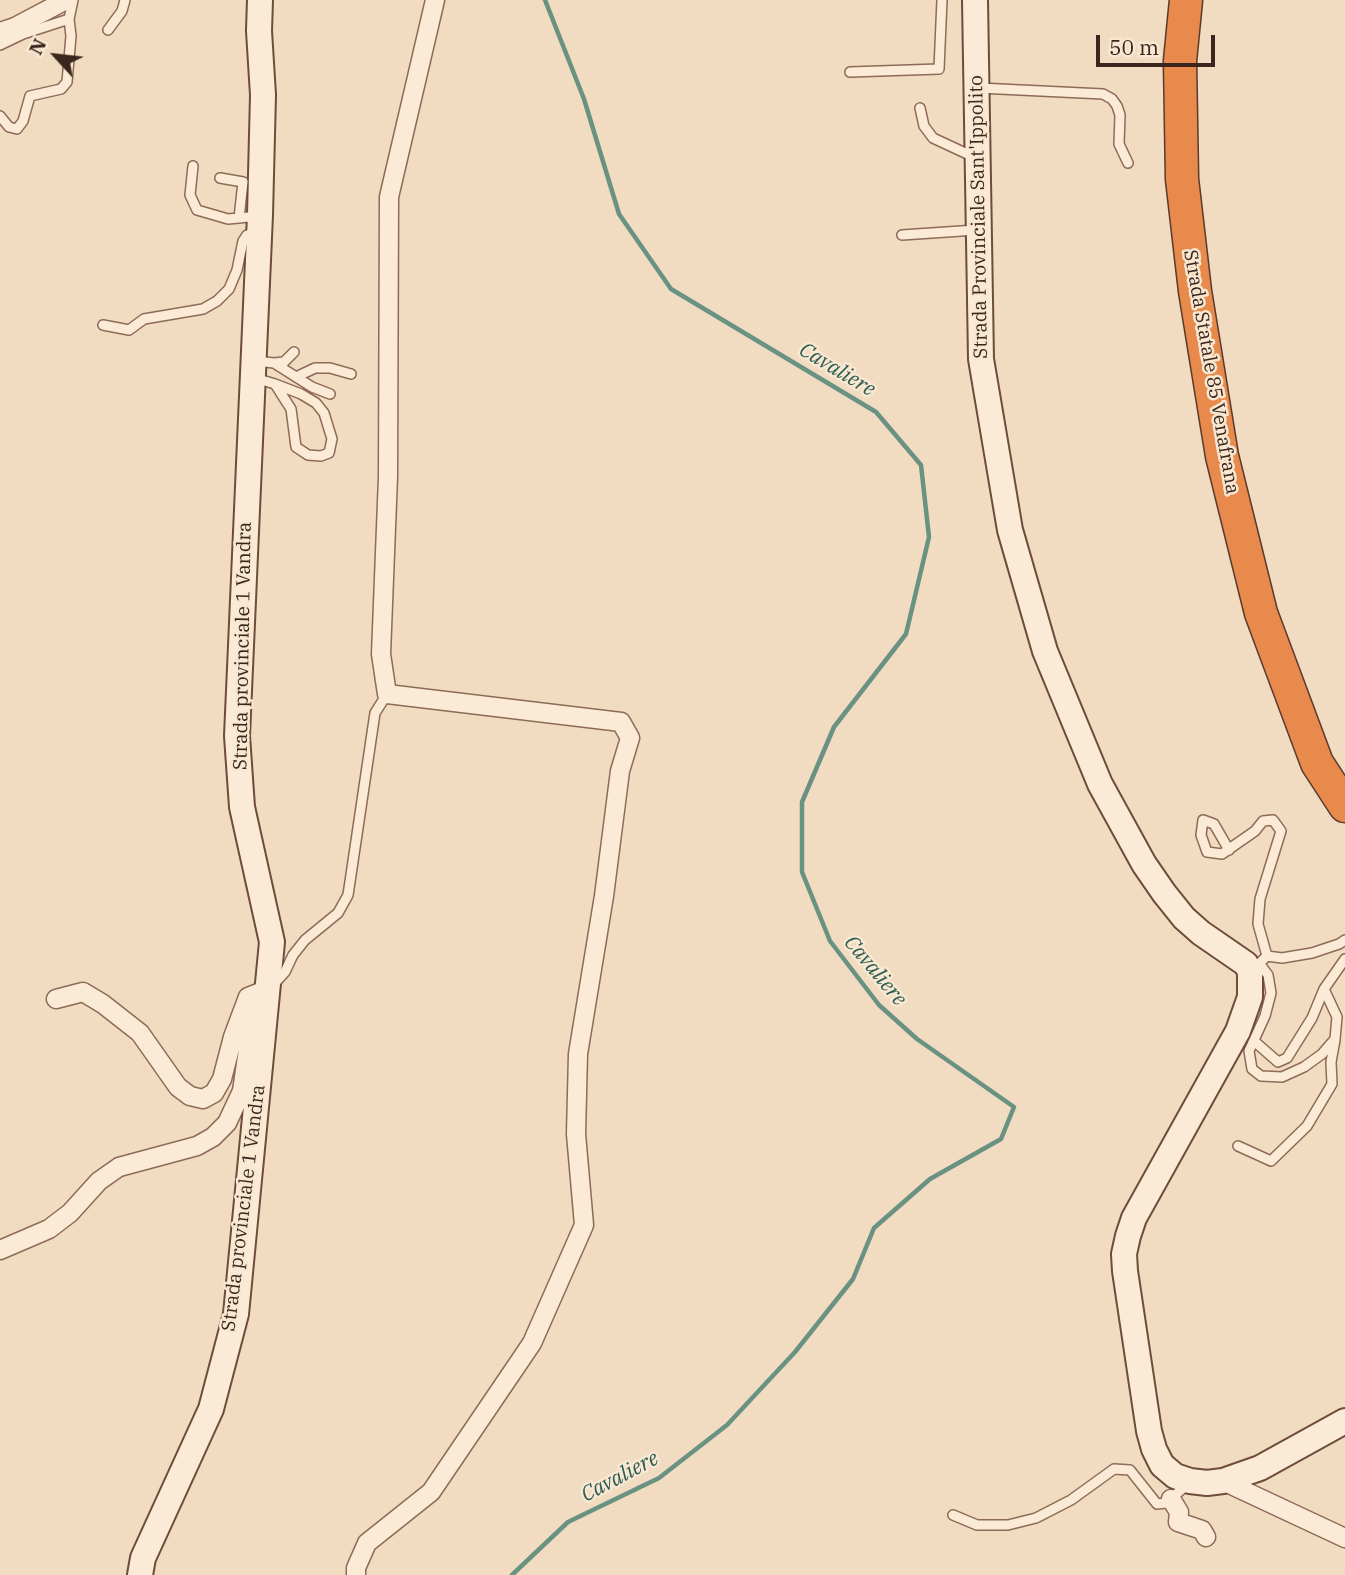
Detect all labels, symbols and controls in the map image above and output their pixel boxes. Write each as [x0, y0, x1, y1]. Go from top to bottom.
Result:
north arrow [21, 21, 91, 91]
scale bar [1100, 21, 1219, 65]
text: 50 m [1109, 33, 1159, 61]
text: N [23, 34, 51, 59]
street label: Strada Provinciale Sant'Ippolito [965, 75, 993, 359]
street label: Strada Statale 85 Venafrana [1178, 248, 1244, 496]
water label: Cavaliere [794, 338, 880, 402]
street label: Strada provinciale 1 Vandra [229, 522, 257, 770]
water label: Cavaliere [838, 931, 912, 1011]
street label: Strada provinciale 1 Vandra [218, 1083, 270, 1333]
water label: Cavaliere [577, 1446, 663, 1508]

